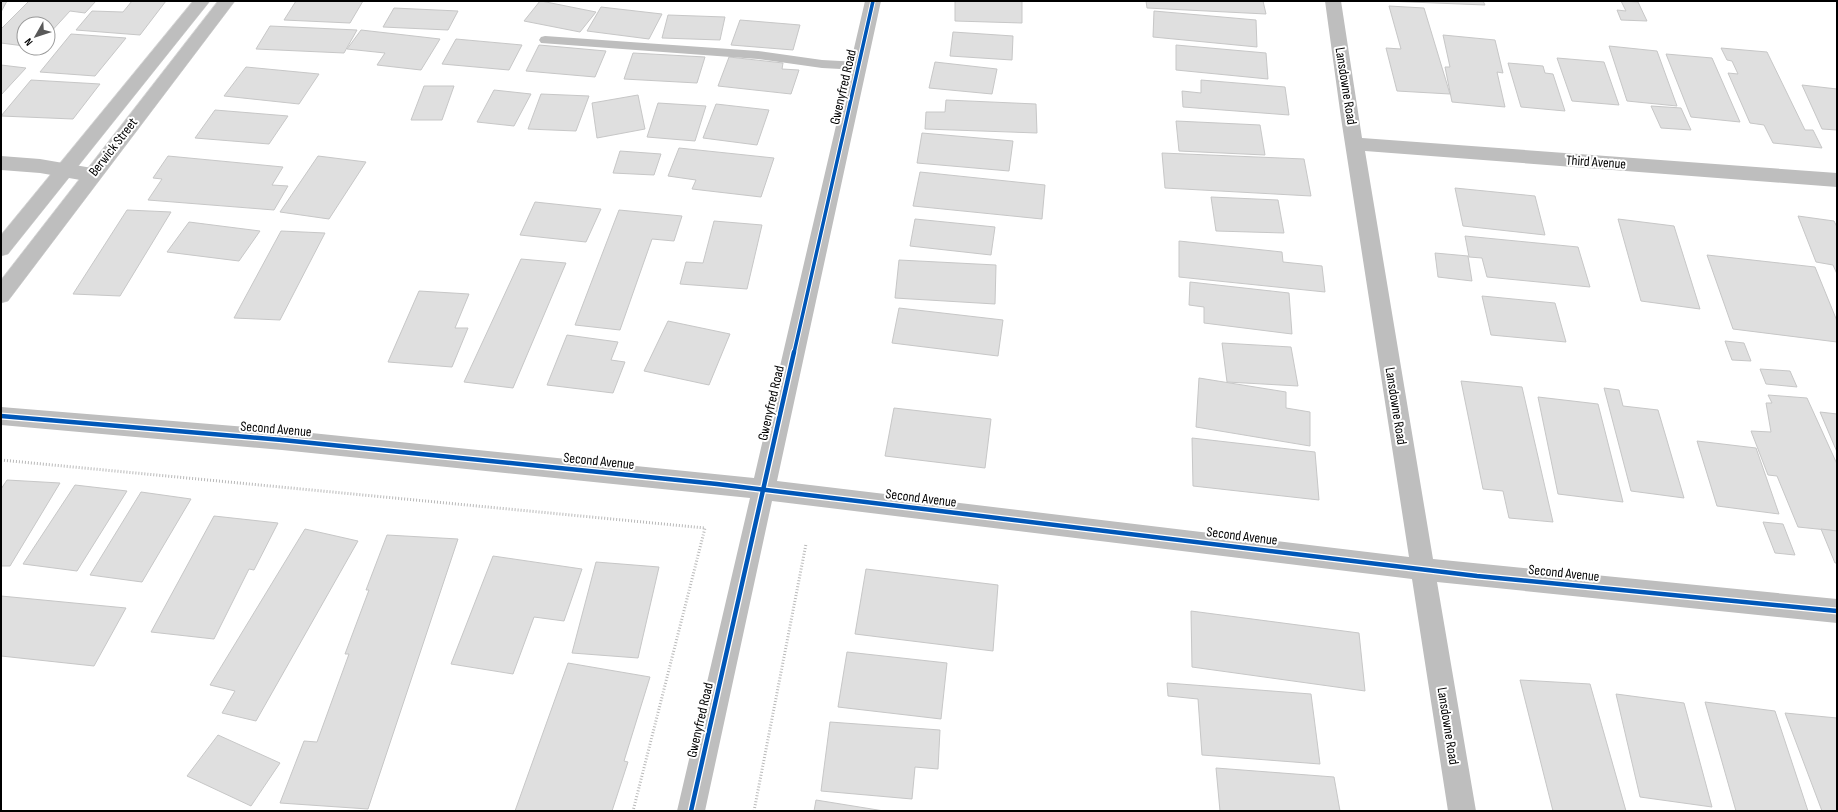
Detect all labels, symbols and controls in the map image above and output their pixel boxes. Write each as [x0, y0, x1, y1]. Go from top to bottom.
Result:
north arrow [16, 16, 56, 56]
text: N [22, 36, 36, 48]
street label: Lansdowne Road [1331, 46, 1361, 126]
street label: Gwenyfred Road [826, 48, 860, 126]
street label: Berwick Street [85, 114, 141, 180]
street label: Third Avenue [1565, 151, 1627, 173]
street label: Gwenyfred Road [754, 364, 788, 442]
street label: Lansdowne Road [1381, 366, 1411, 446]
street label: Second Avenue [240, 417, 312, 441]
street label: Second Avenue [563, 449, 635, 473]
street label: Second Avenue [885, 485, 957, 511]
street label: Second Avenue [1206, 523, 1278, 549]
street label: Second Avenue [1528, 561, 1600, 585]
street label: Gwenyfred Road [683, 681, 717, 759]
street label: Lansdowne Road [1433, 686, 1463, 766]

